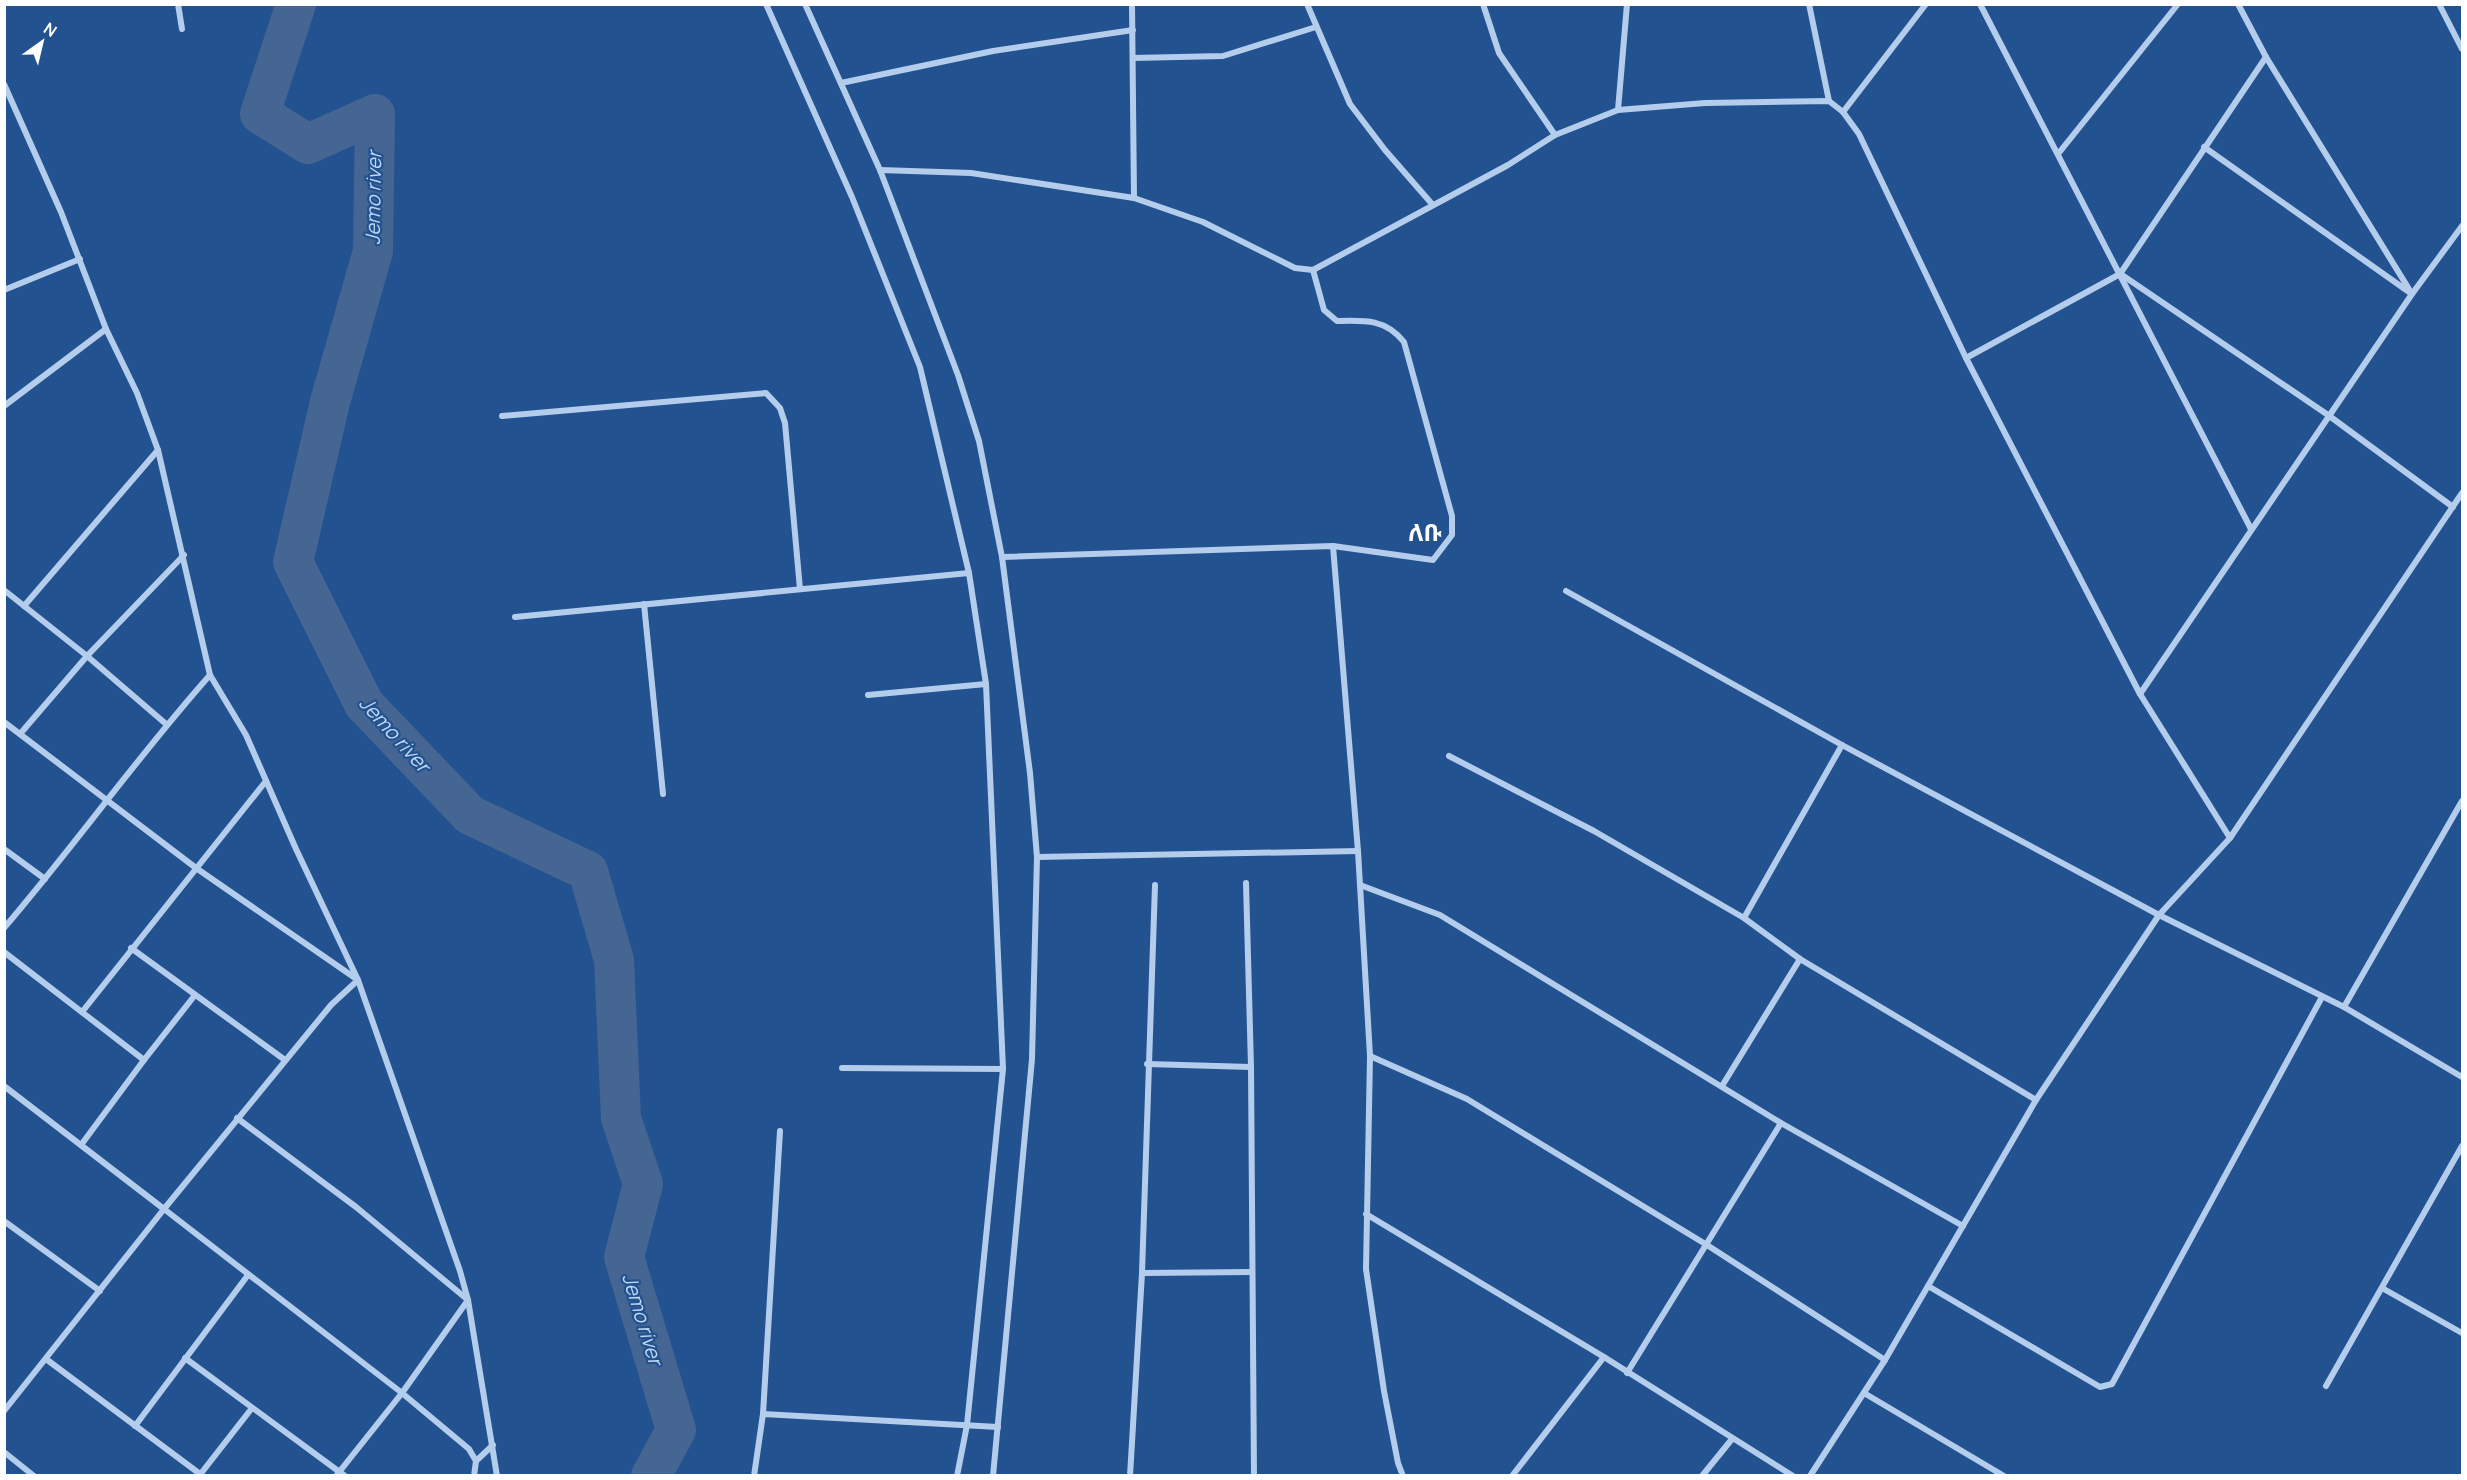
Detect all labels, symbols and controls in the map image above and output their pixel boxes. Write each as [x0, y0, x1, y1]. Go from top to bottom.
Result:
north arrow [12, 12, 72, 72]
text: N [39, 17, 61, 42]
water label: Jemo river [359, 148, 387, 245]
district label: ለቡ [1408, 515, 1442, 548]
water label: Jemo river [354, 690, 438, 780]
water label: Jemo river [616, 1270, 670, 1371]

